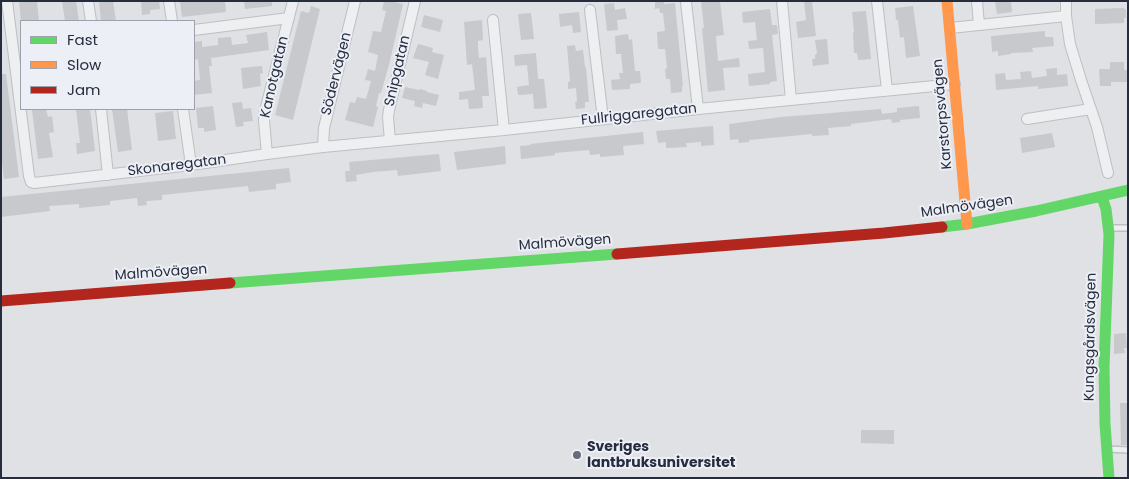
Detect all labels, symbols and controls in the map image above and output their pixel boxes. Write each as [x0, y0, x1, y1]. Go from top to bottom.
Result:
legend [20, 20, 195, 110]
text: Fast [67, 29, 98, 50]
street label: Södervägen [319, 31, 355, 117]
street label: Snipgatan [382, 34, 414, 108]
street label: Kanotgatan [257, 35, 293, 119]
text: Slow [67, 54, 101, 75]
street label: Karstorpsvägen [930, 58, 956, 170]
text: Jam [67, 79, 101, 100]
street label: Fullriggaregatan [580, 101, 698, 129]
street label: Skonaregatan [127, 152, 227, 180]
street label: Malmövägen [920, 192, 1014, 222]
street label: Malmövägen [518, 231, 612, 255]
street label: Malmövägen [114, 261, 208, 285]
street label: Kungsgårdsvägen [1081, 273, 1101, 401]
place label: Sveriges lantbruksuniversitet [587, 439, 735, 472]
marker: Sveriges lantbruksuniversitet [571, 449, 583, 461]

